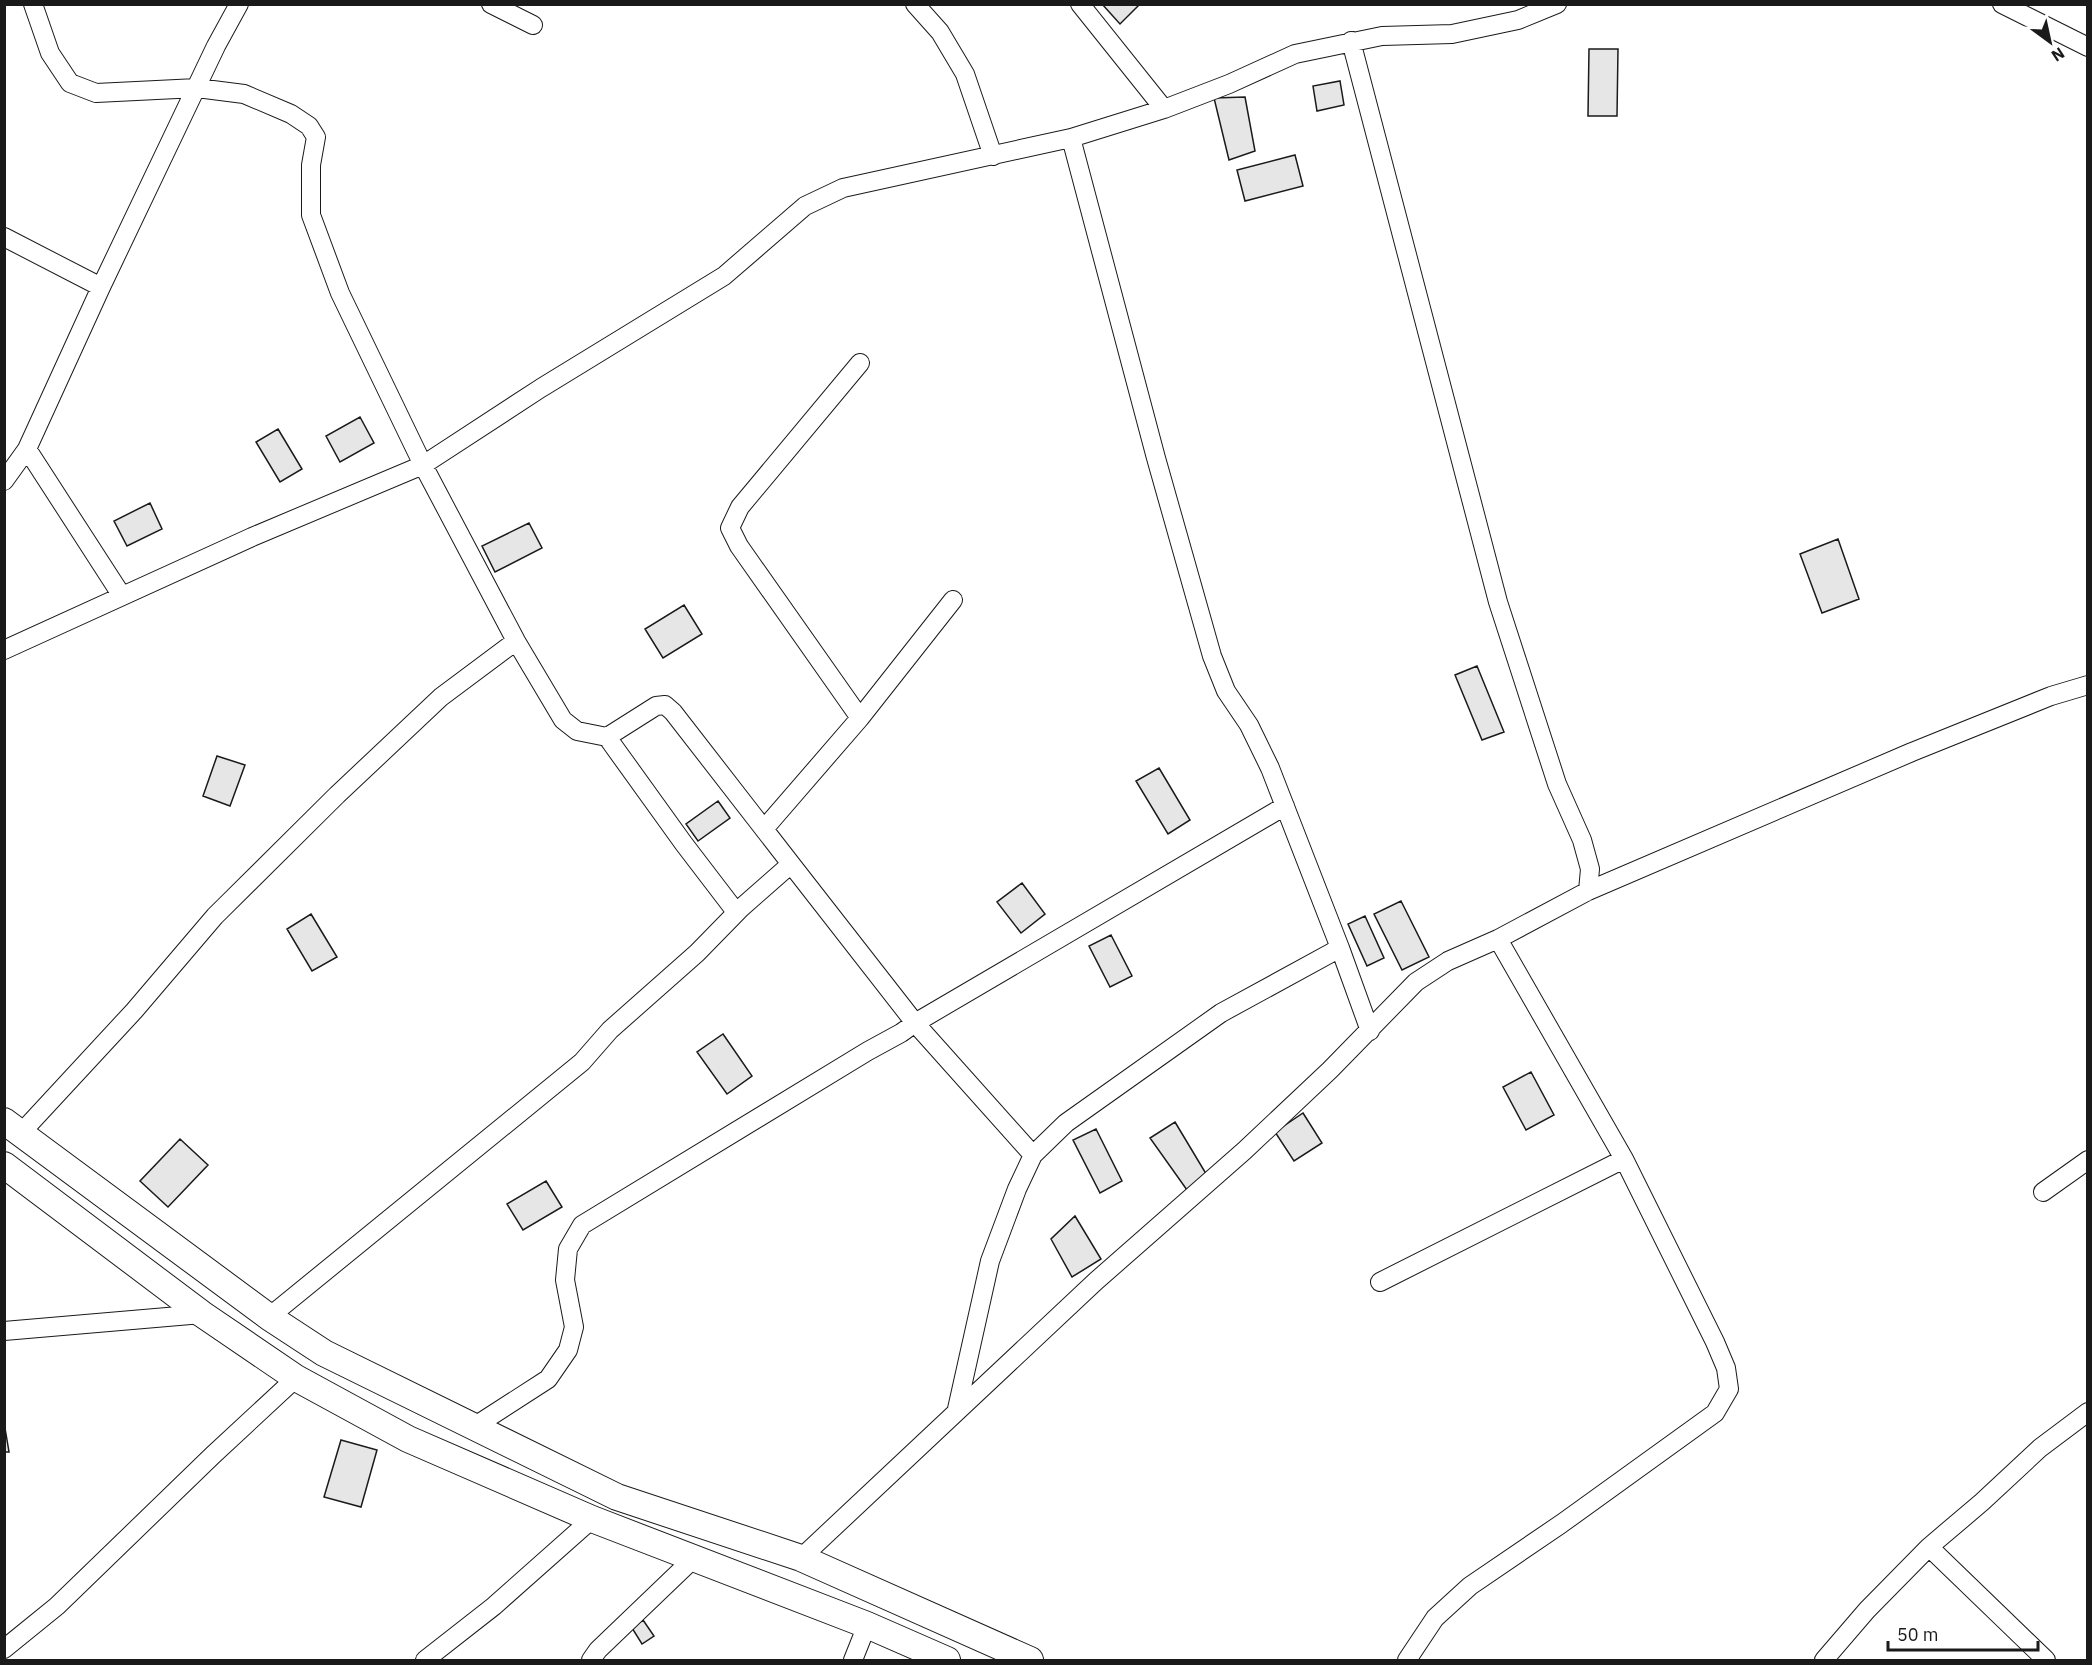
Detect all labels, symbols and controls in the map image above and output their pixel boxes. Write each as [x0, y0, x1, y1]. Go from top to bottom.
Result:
north arrow [2020, 12, 2080, 72]
text: N [2048, 43, 2068, 66]
scale bar [1888, 1614, 2038, 1652]
text: 50 m [1897, 1623, 1939, 1646]

